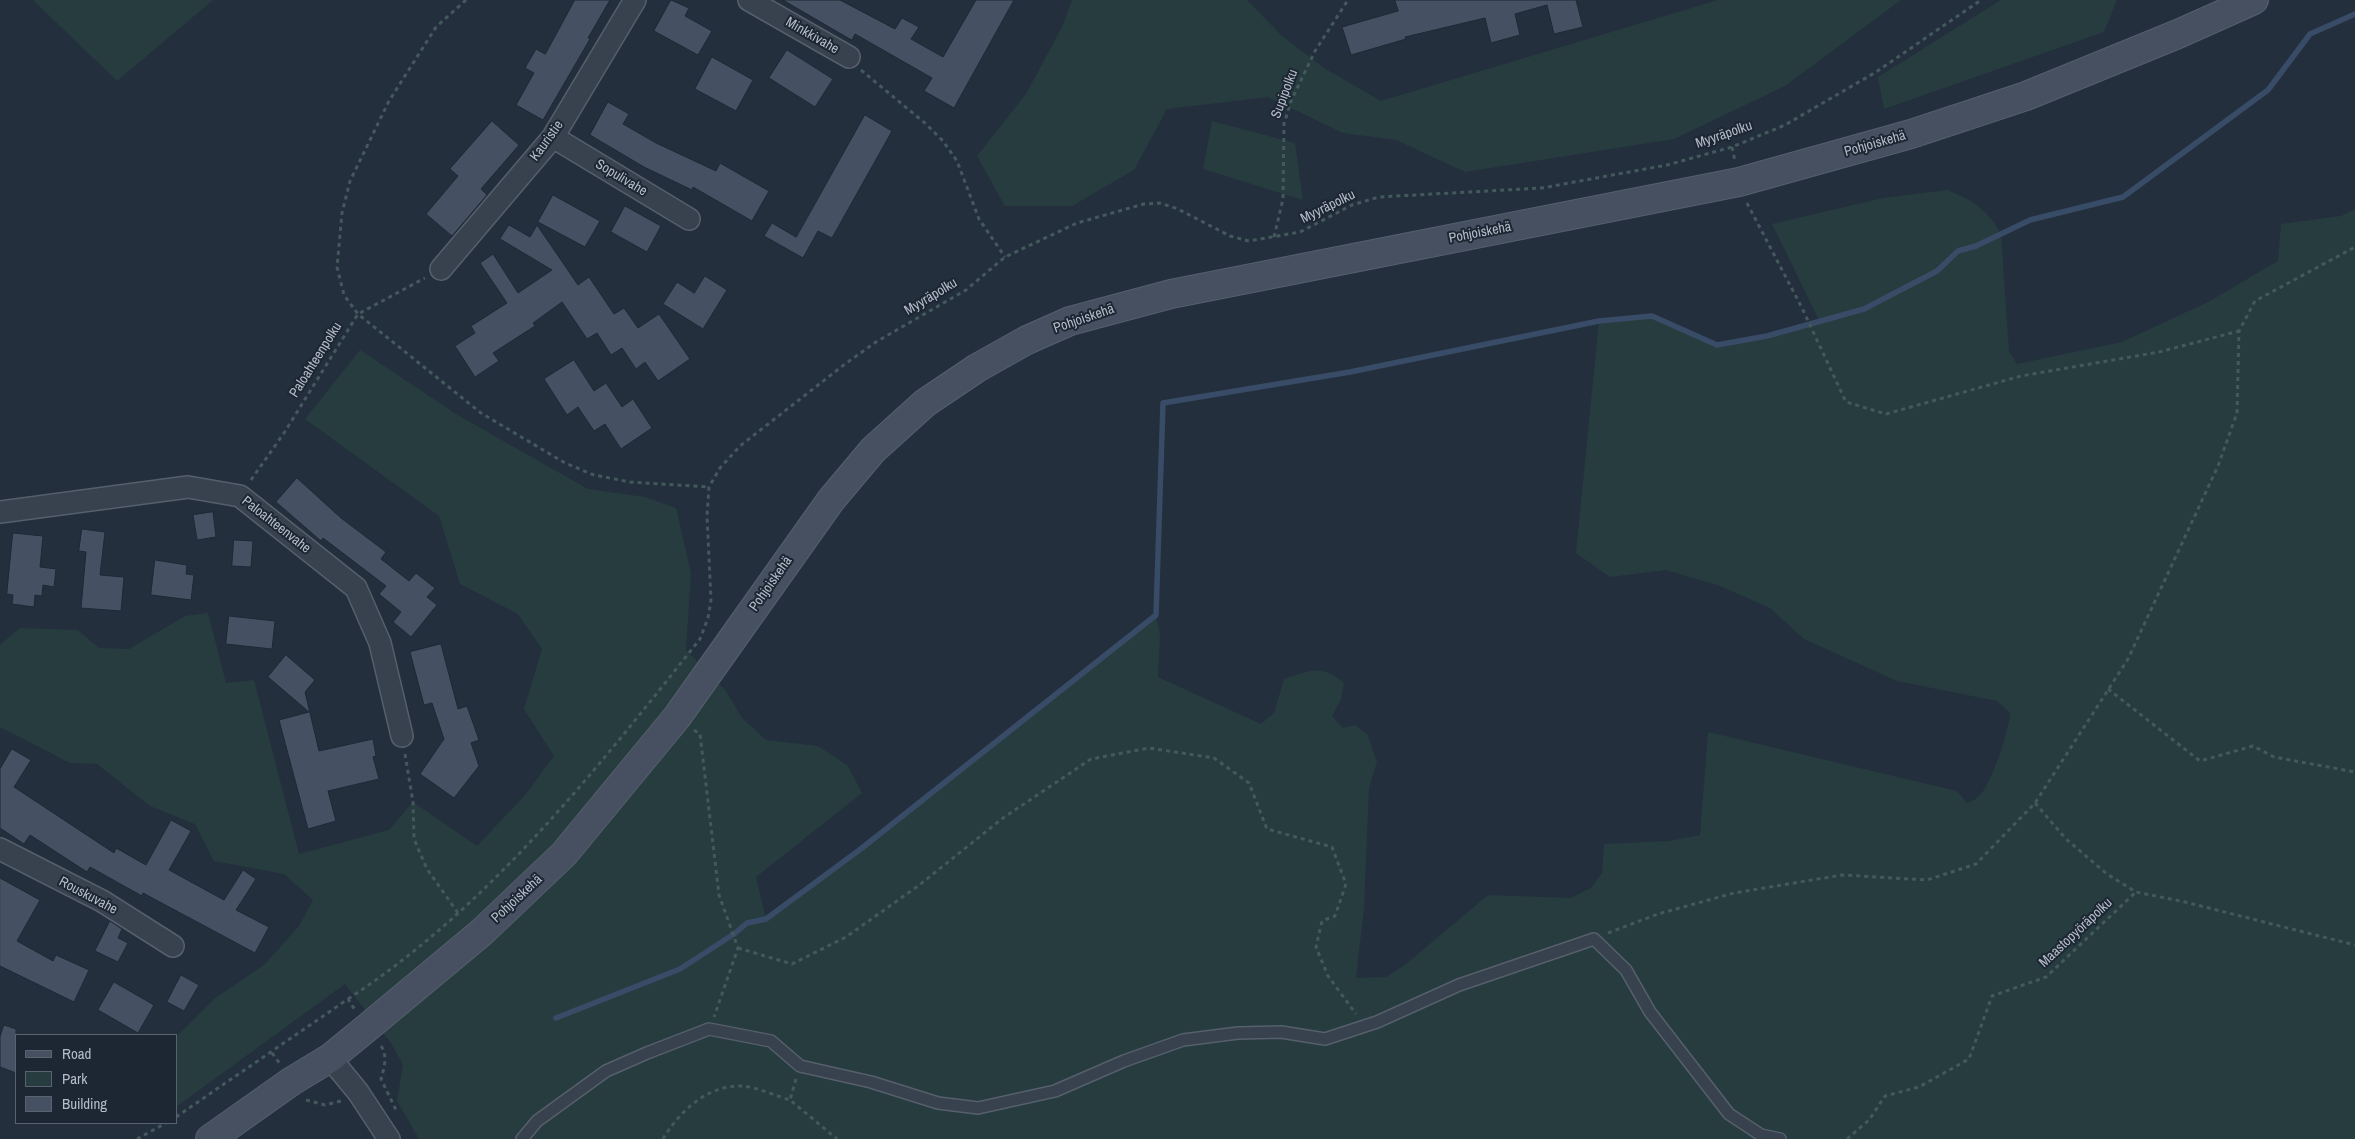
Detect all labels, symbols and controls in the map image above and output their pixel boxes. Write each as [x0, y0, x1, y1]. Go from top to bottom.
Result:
street label: Minkkivahe [782, 14, 842, 58]
street label: Supipolku [1268, 67, 1302, 121]
street label: Kauristie [527, 117, 567, 165]
street label: Myyräpolku [1694, 118, 1754, 152]
street label: Pohjoiskehä [1842, 127, 1908, 161]
street label: Sopulivahe [592, 156, 650, 200]
street label: Myyräpolku [1298, 187, 1358, 227]
street label: Pohjoiskehä [1447, 219, 1513, 247]
street label: Myyräpolku [902, 275, 960, 319]
street label: Pohjoiskehä [1051, 301, 1117, 337]
street label: Paloahteenpolku [286, 319, 346, 401]
street label: Paloahteenvahe [238, 493, 314, 557]
street label: Pohjoiskehä [746, 553, 796, 615]
street label: Pohjoiskehä [488, 871, 546, 927]
street label: Rouskuvahe [56, 874, 120, 918]
street label: Maastopyöräpolku [2036, 895, 2116, 971]
legend [15, 1034, 178, 1124]
text: Road [62, 1043, 91, 1064]
text: Park [62, 1068, 87, 1089]
text: Building [62, 1093, 107, 1114]

